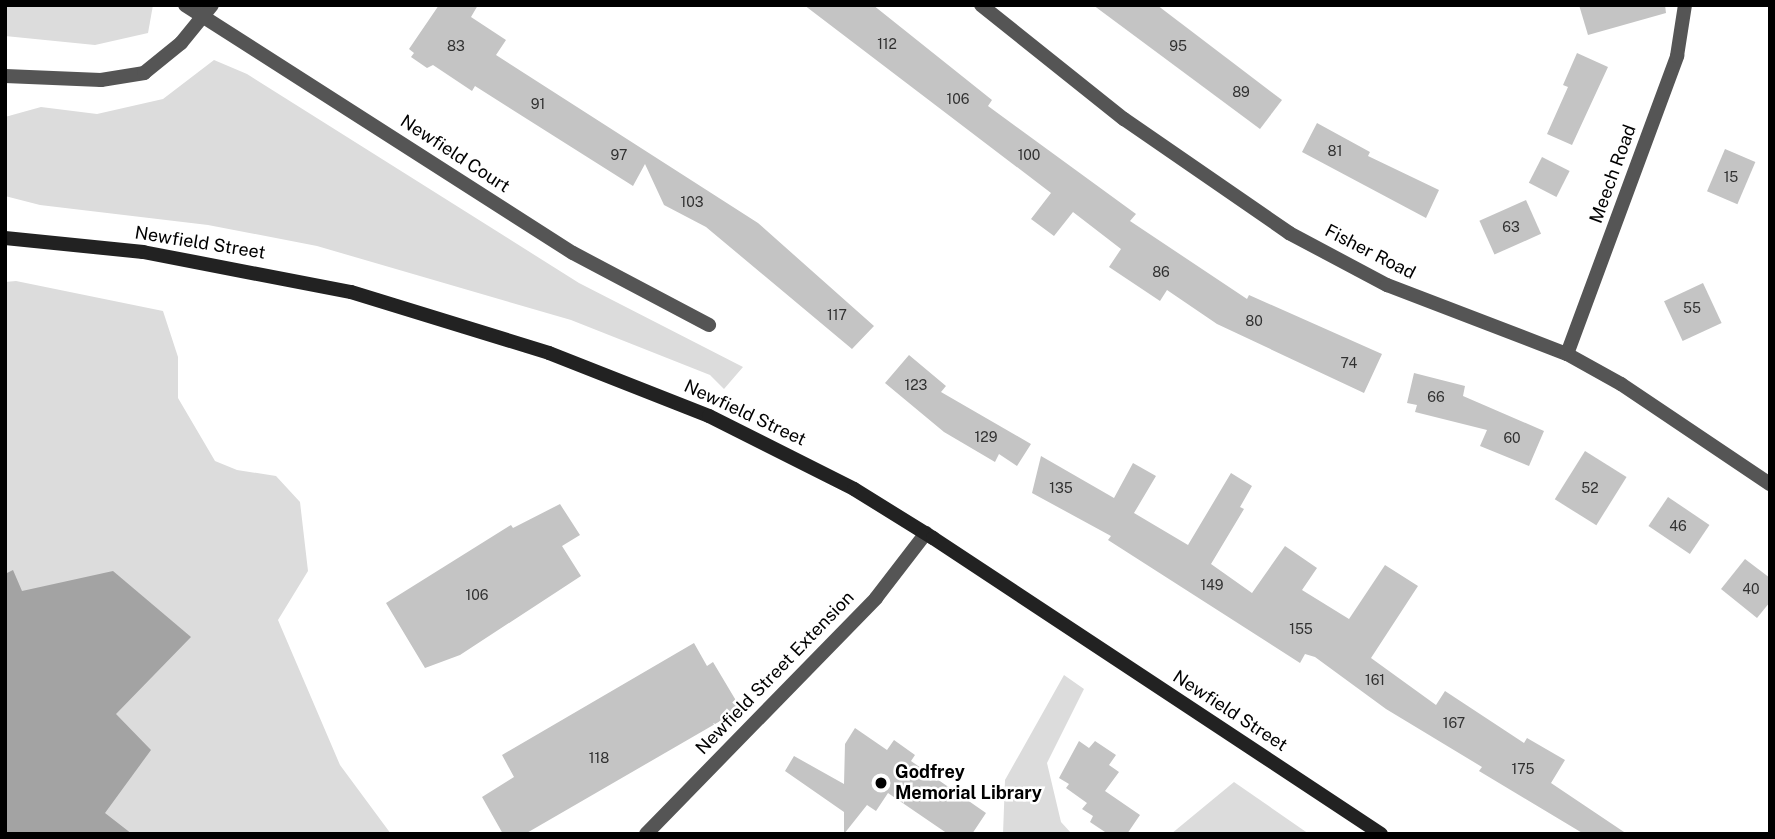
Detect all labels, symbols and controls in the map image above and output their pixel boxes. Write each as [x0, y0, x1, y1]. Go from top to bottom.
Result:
house number: 112 [877, 36, 897, 52]
house number: 83 [447, 38, 465, 54]
house number: 95 [1169, 38, 1187, 54]
house number: 89 [1232, 84, 1250, 100]
house number: 106 [947, 91, 969, 107]
house number: 91 [531, 96, 545, 112]
street label: Newfield Court [396, 111, 514, 197]
street label: Meech Road [1585, 122, 1641, 226]
house number: 81 [1328, 143, 1342, 159]
house number: 97 [611, 147, 627, 163]
house number: 100 [1018, 147, 1040, 163]
house number: 15 [1724, 169, 1738, 185]
house number: 103 [681, 194, 703, 210]
house number: 63 [1502, 219, 1520, 235]
street label: Fisher Road [1321, 220, 1419, 284]
street label: Newfield Street [133, 222, 267, 264]
house number: 86 [1152, 264, 1170, 280]
house number: 55 [1683, 300, 1701, 316]
house number: 117 [827, 307, 847, 323]
house number: 80 [1245, 313, 1263, 329]
house number: 74 [1341, 355, 1357, 371]
street label: Newfield Street [681, 375, 809, 451]
house number: 123 [905, 377, 927, 393]
house number: 66 [1427, 389, 1445, 405]
house number: 129 [975, 429, 997, 445]
house number: 60 [1503, 430, 1521, 446]
house number: 135 [1049, 480, 1073, 496]
house number: 52 [1581, 480, 1599, 496]
house number: 46 [1669, 518, 1687, 534]
house number: 149 [1200, 577, 1224, 593]
house number: 40 [1742, 581, 1760, 597]
house number: 106 [466, 587, 488, 603]
street label: Newfield Street Extension [691, 587, 859, 759]
house number: 155 [1289, 621, 1313, 637]
street label: Newfield Street [1169, 666, 1291, 756]
house number: 161 [1365, 672, 1385, 688]
house number: 167 [1443, 715, 1465, 731]
house number: 118 [589, 750, 609, 766]
house number: 175 [1511, 761, 1535, 777]
place label: Godfrey Memorial Library [895, 762, 1042, 804]
marker: Godfrey Memorial Library [873, 775, 889, 791]

